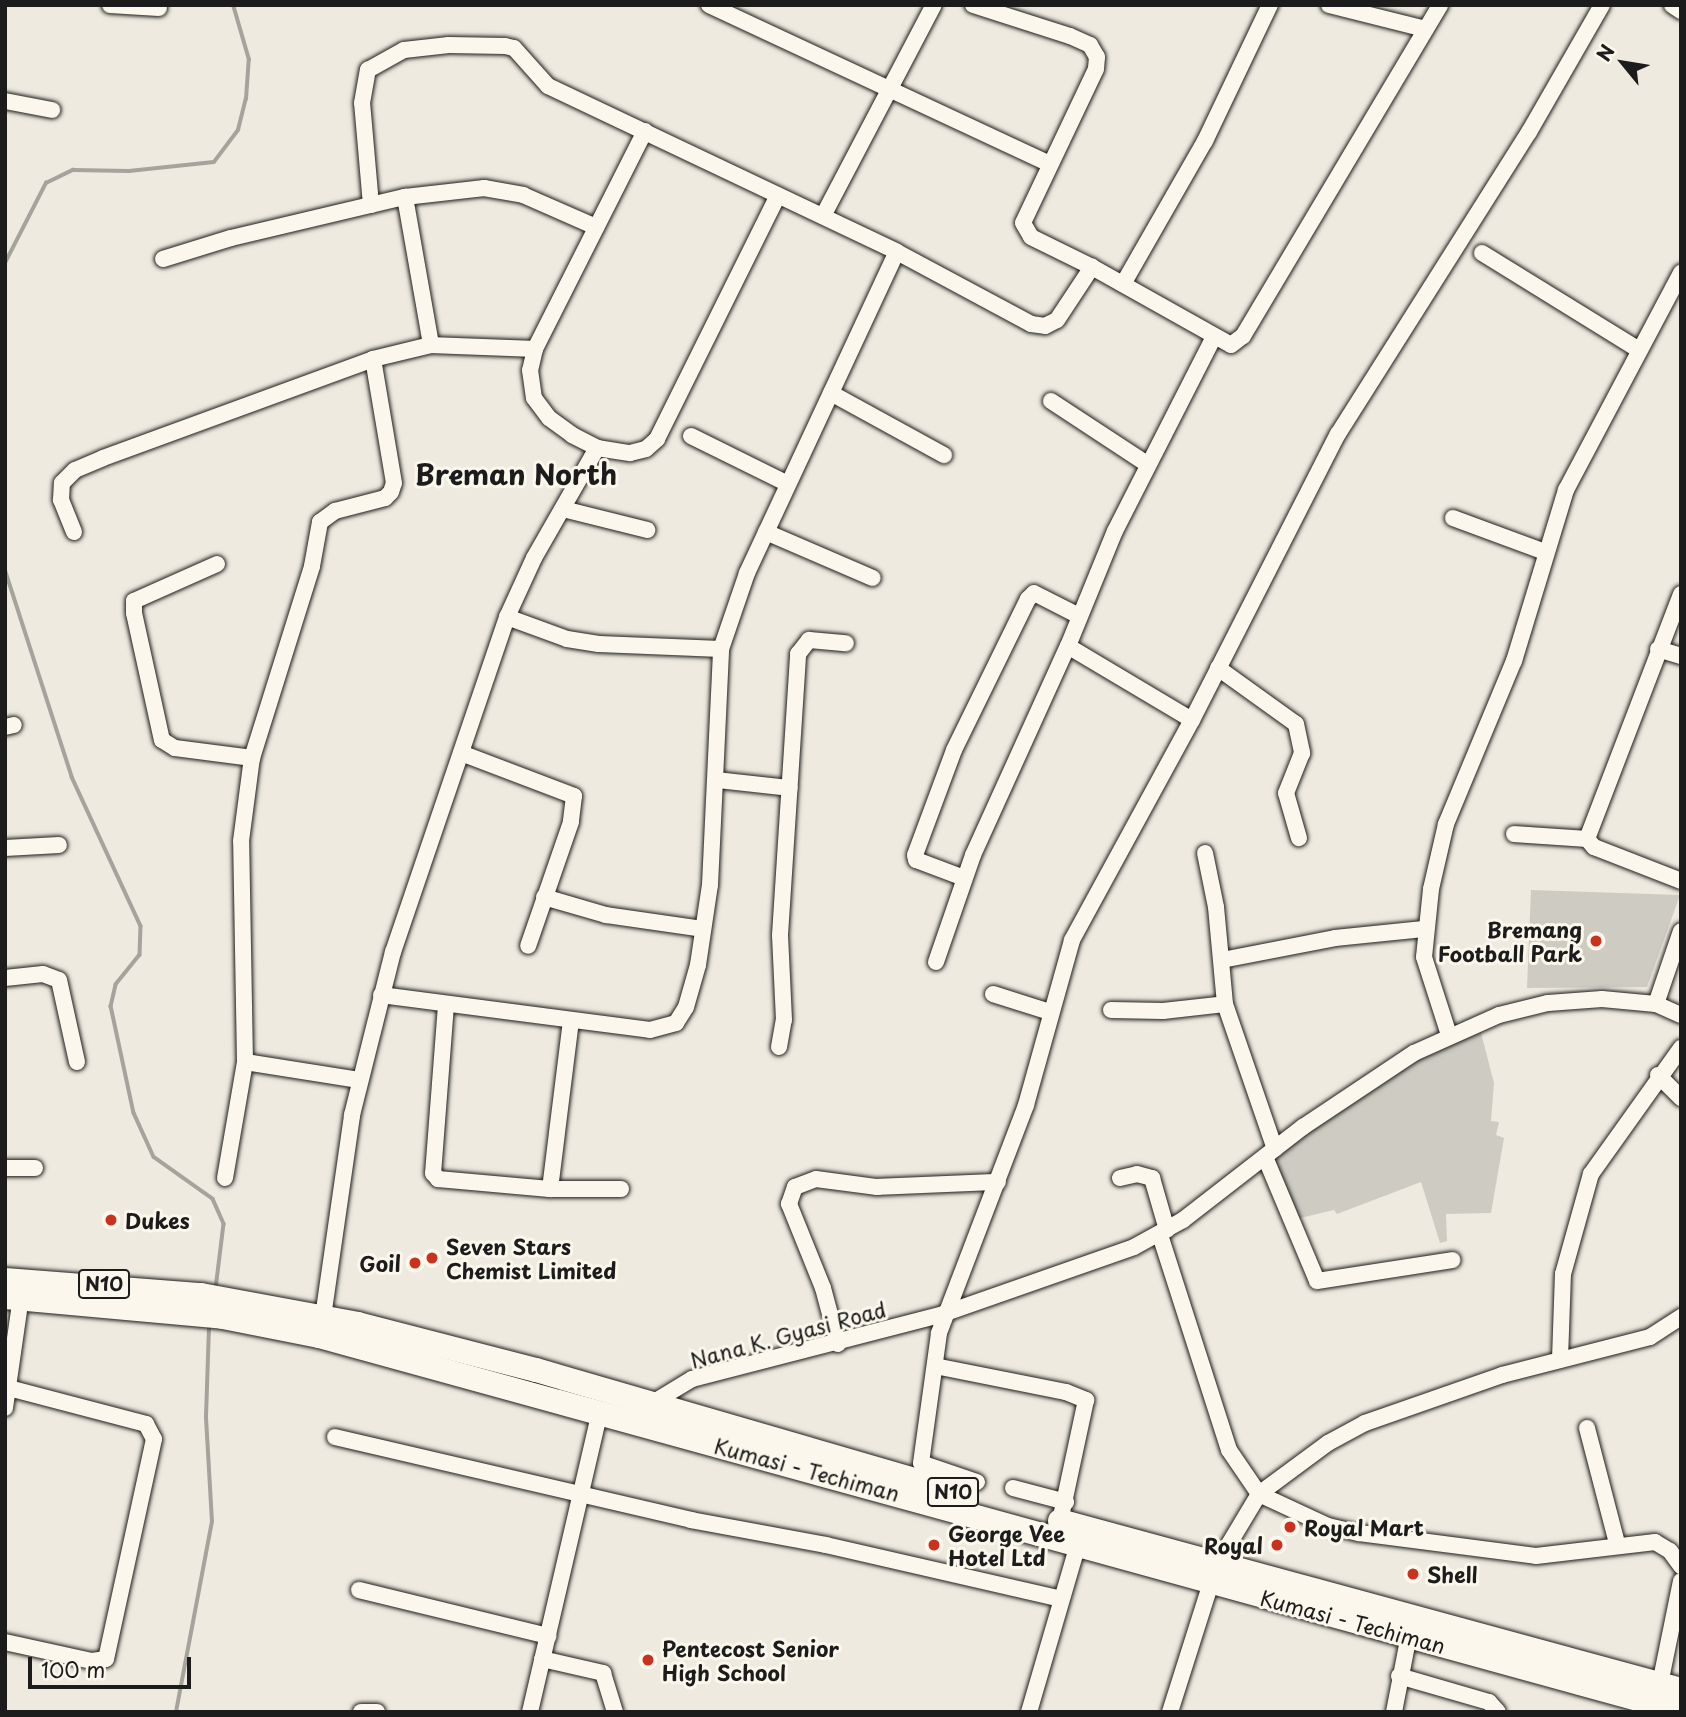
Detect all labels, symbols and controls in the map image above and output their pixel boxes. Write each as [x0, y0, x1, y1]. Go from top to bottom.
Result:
north arrow [1588, 28, 1658, 98]
text: N [1589, 39, 1621, 66]
district label: Breman North [415, 457, 617, 491]
place label: Bremang Football Park [1438, 916, 1582, 966]
marker: Bremang Football Park [1588, 933, 1604, 949]
place label: Dukes [125, 1207, 190, 1233]
marker: Dukes [103, 1212, 119, 1228]
place label: Seven Stars Chemist Limited [446, 1233, 616, 1283]
place label: Goil [359, 1250, 401, 1276]
marker: Seven Stars Chemist Limited [424, 1250, 440, 1266]
marker: Goil [407, 1255, 423, 1271]
road number: N10 [78, 1268, 130, 1300]
street label: Nana K. Gyasi Road [686, 1295, 890, 1373]
street label: Kumasi - Techiman [711, 1432, 903, 1506]
road number: N10 [927, 1476, 979, 1508]
place label: Royal Mart [1304, 1514, 1424, 1540]
marker: Royal Mart [1282, 1519, 1298, 1535]
place label: George Vee Hotel Ltd [948, 1520, 1067, 1570]
place label: Royal [1204, 1532, 1263, 1558]
marker: George Vee Hotel Ltd [926, 1537, 942, 1553]
marker: Royal [1269, 1537, 1285, 1553]
place label: Shell [1427, 1561, 1478, 1587]
marker: Shell [1405, 1566, 1421, 1582]
street label: Kumasi - Techiman [1257, 1584, 1449, 1658]
place label: Pentecost Senior High School [662, 1635, 839, 1685]
scale bar [32, 1644, 194, 1688]
marker: Pentecost Senior High School [640, 1652, 656, 1668]
text: 100 m [41, 1653, 105, 1685]

